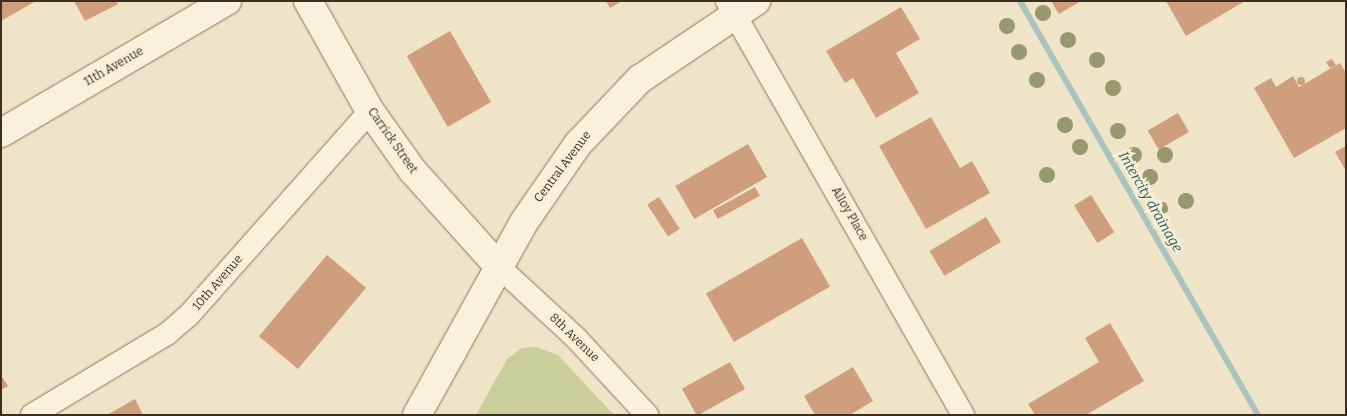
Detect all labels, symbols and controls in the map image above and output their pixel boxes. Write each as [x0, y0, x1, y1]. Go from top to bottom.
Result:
street label: 11th Avenue [82, 44, 146, 90]
street label: Carrick Street [364, 105, 420, 177]
street label: Central Avenue [532, 129, 594, 205]
water label: Intercity drainage [1114, 149, 1186, 255]
street label: Alloy Place [828, 184, 870, 244]
street label: 10th Avenue [190, 252, 246, 314]
street label: 8th Avenue [546, 311, 602, 365]

